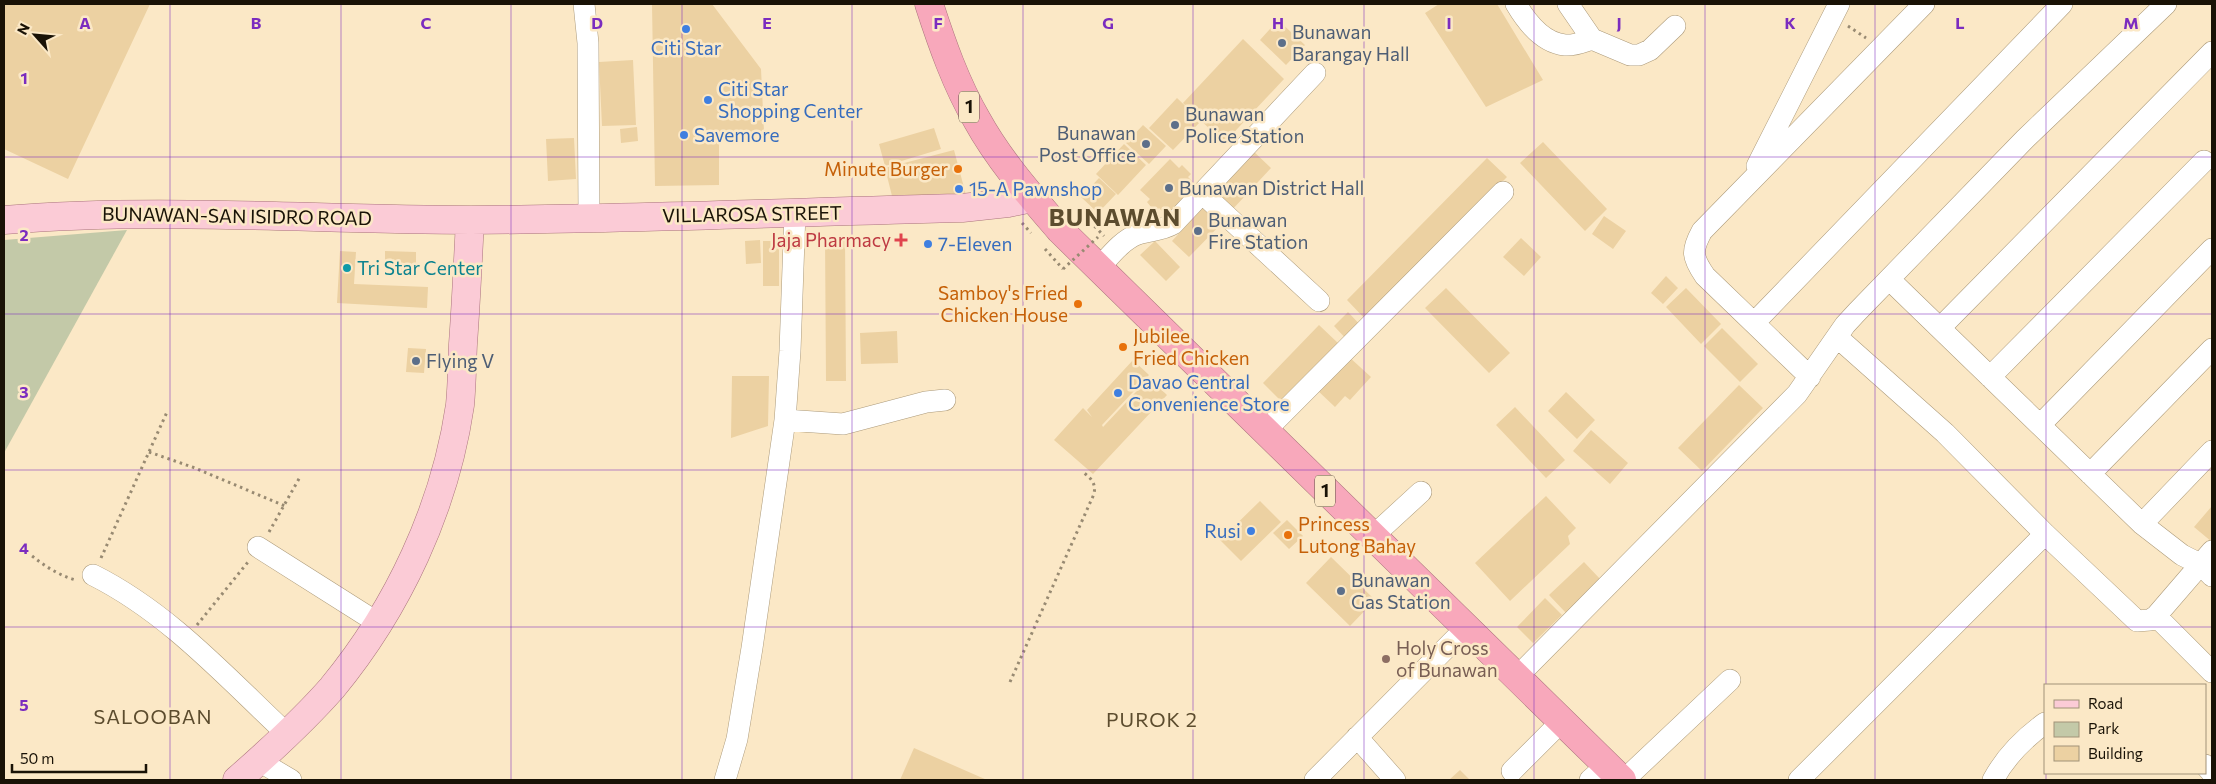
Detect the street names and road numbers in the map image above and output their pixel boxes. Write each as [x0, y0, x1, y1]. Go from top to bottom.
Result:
road number: 1 [959, 91, 979, 122]
street label: VILLAROSA STREET [662, 200, 842, 227]
street label: BUNAWAN-SAN ISIDRO ROAD [102, 202, 372, 229]
road number: 1 [1315, 476, 1335, 506]

